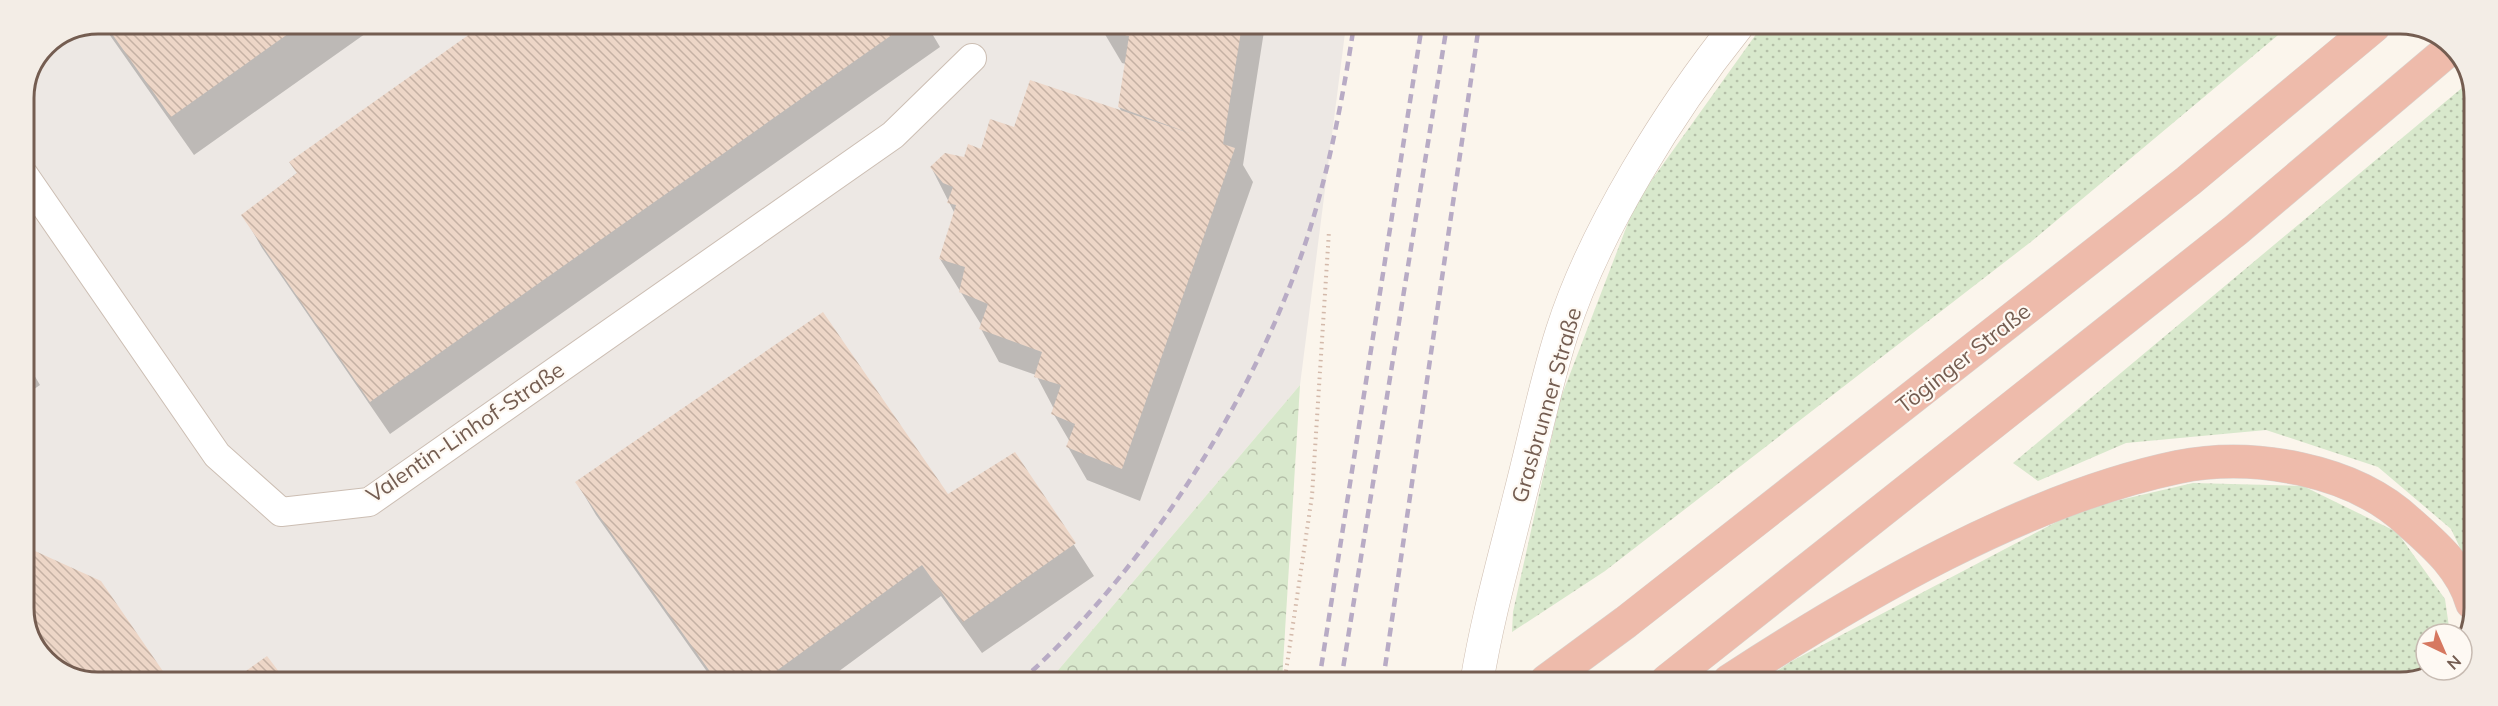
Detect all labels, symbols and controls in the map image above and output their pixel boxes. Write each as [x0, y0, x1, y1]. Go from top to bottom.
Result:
street label: Töginger Straße [1890, 297, 2036, 419]
street label: Grasbrunner Straße [1505, 304, 1587, 506]
street label: Valentin-Linhof-Straße [361, 355, 569, 509]
north arrow [2414, 622, 2474, 682]
text: N [2443, 651, 2466, 674]

